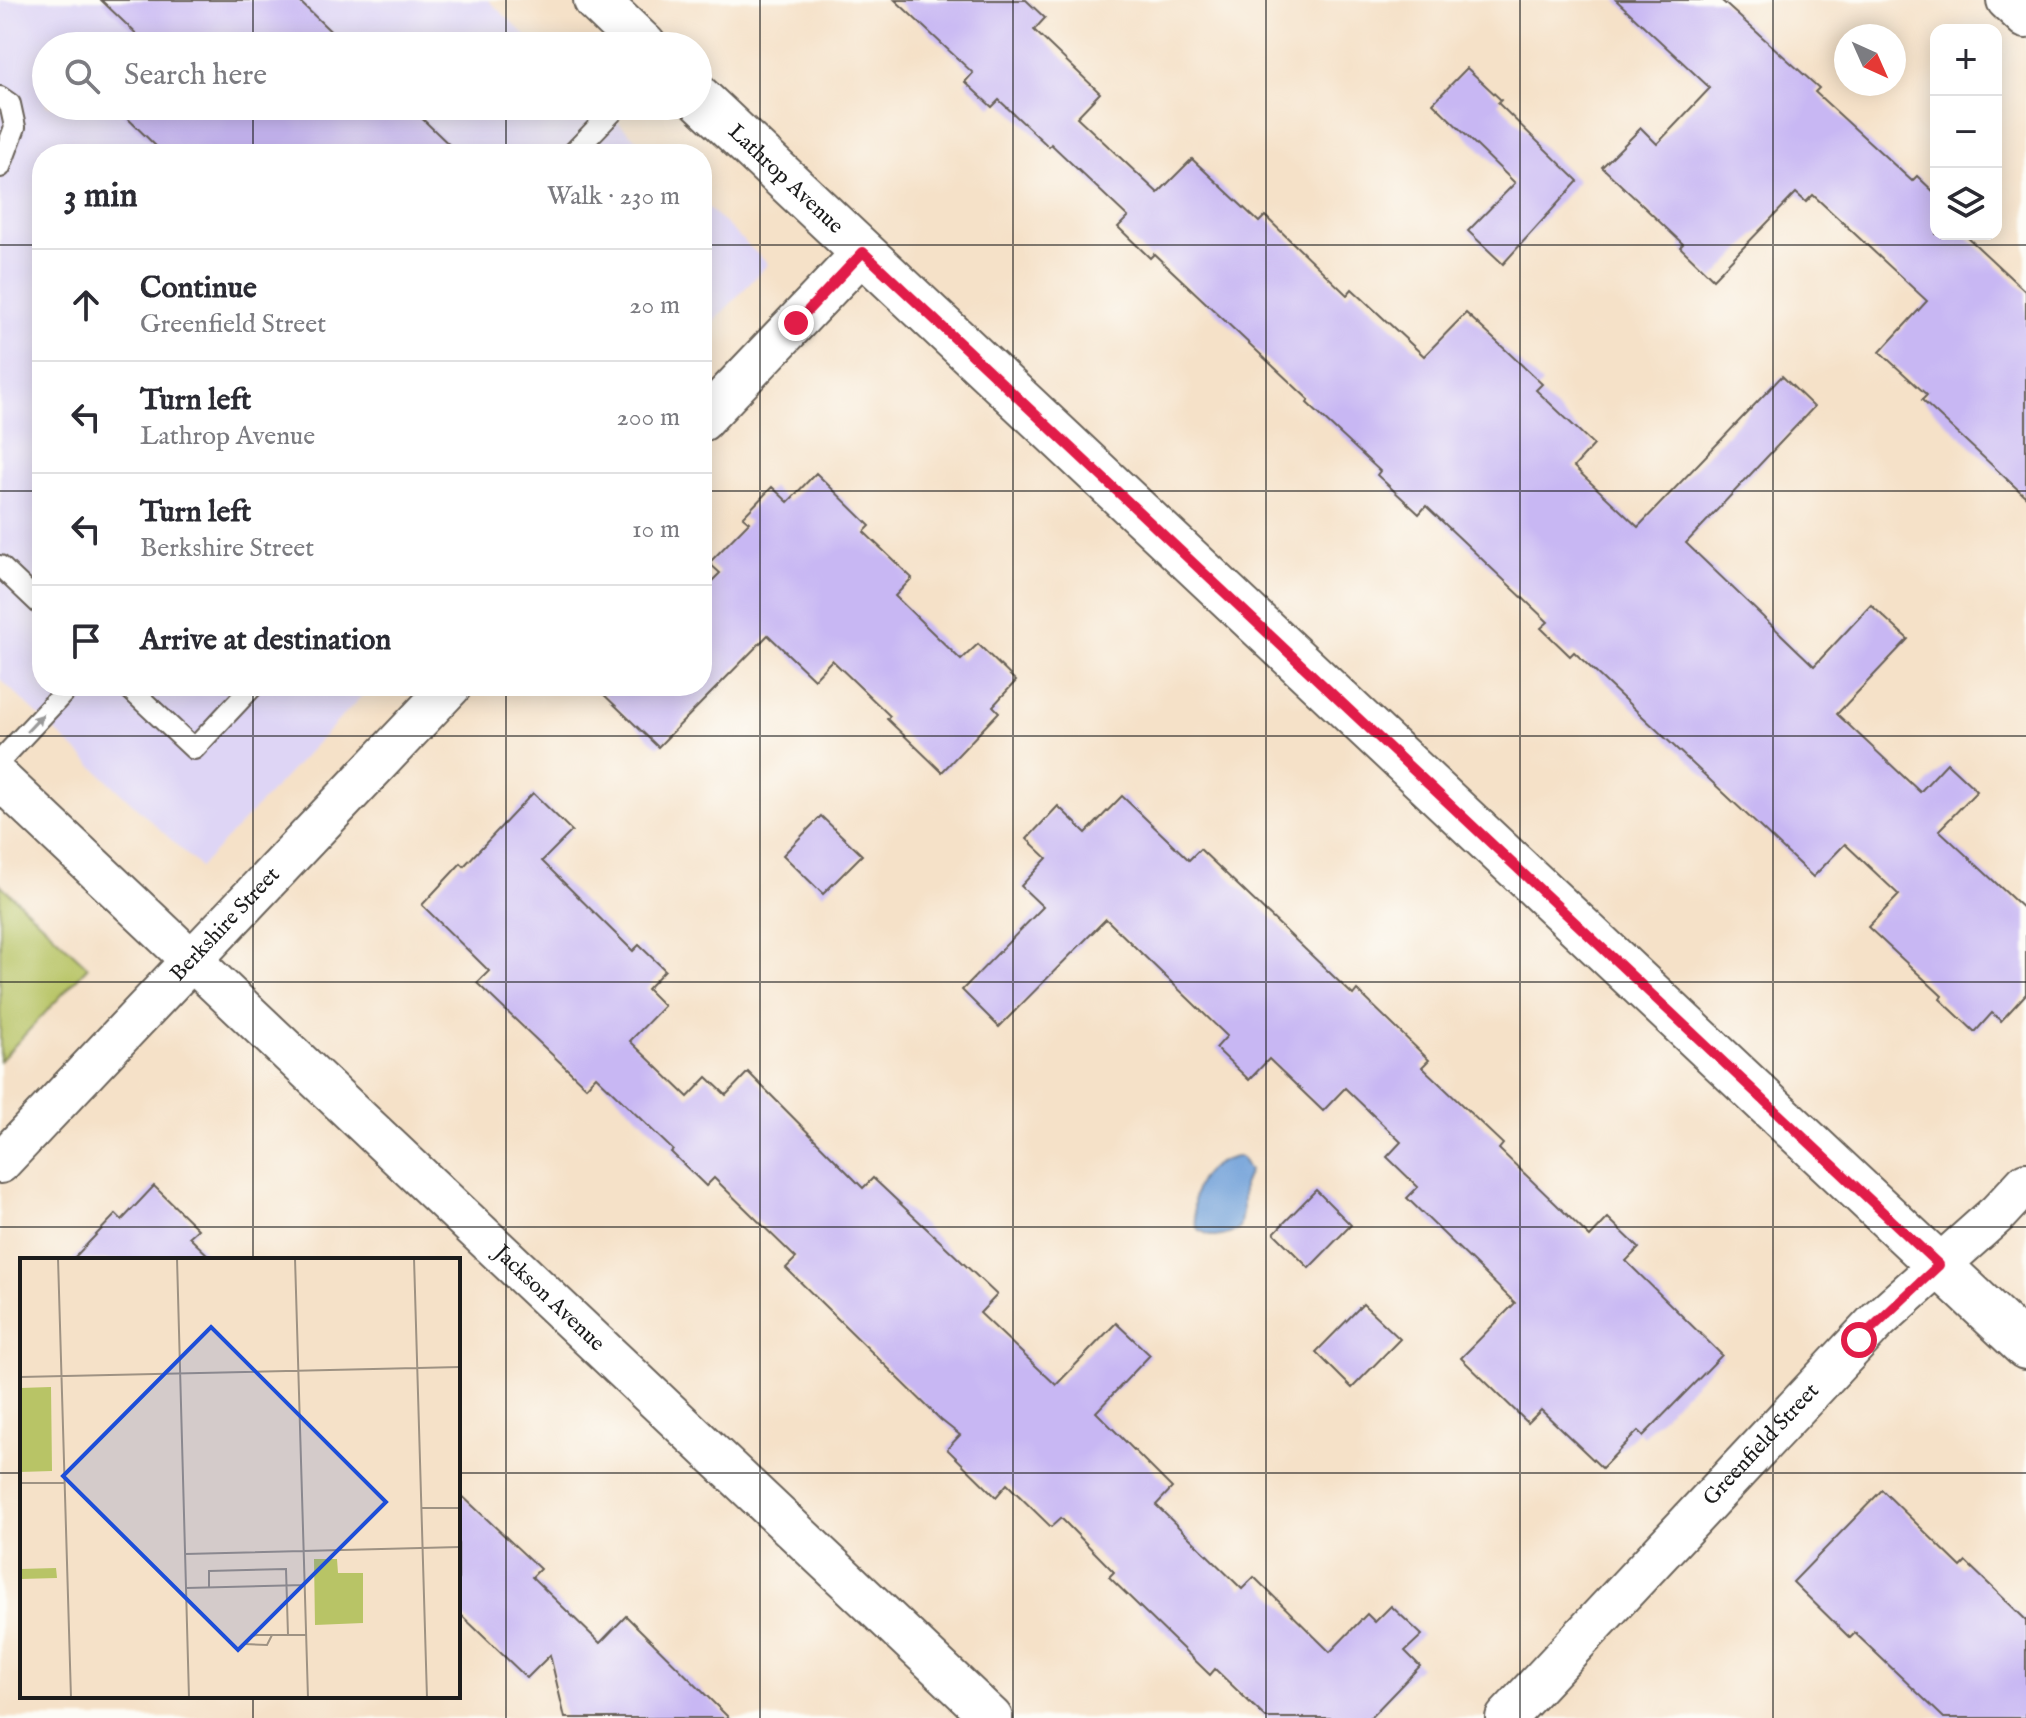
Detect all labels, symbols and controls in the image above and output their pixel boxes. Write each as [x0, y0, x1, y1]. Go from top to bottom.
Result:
north arrow [1834, 24, 1906, 96]
map controls [1930, 24, 2002, 240]
button: + [1930, 24, 2002, 96]
search box [32, 32, 712, 120]
icon: search [60, 54, 104, 98]
text: Search here [124, 57, 267, 95]
button: − [1930, 96, 2002, 168]
street label: Lathrop Avenue [722, 118, 849, 240]
button: layers [1930, 168, 2002, 240]
text: 3 min [64, 175, 138, 218]
text: Walk · 230 m [547, 180, 680, 213]
text: Continue [140, 270, 257, 308]
icon: ahead [64, 283, 108, 327]
text: 20 m [629, 289, 680, 322]
route end [778, 305, 814, 341]
text: Greenfield Street [140, 308, 326, 341]
text: Turn left [140, 382, 251, 420]
icon: left [64, 395, 108, 439]
text: 200 m [616, 401, 680, 434]
text: Lathrop Avenue [140, 420, 315, 453]
text: Turn left [140, 494, 251, 532]
icon: left [64, 507, 108, 551]
text: 10 m [632, 513, 680, 546]
text: Berkshire Street [140, 532, 314, 565]
icon: arrive [64, 619, 108, 663]
text: Arrive at destination [140, 622, 391, 660]
one-way arrow [26, 714, 44, 733]
street label: Berkshire Street [165, 861, 286, 988]
street label: Jackson Avenue [485, 1237, 610, 1358]
inset map [20, 1258, 460, 1698]
route start [1841, 1322, 1877, 1358]
street label: Greenfield Street [1697, 1377, 1826, 1512]

